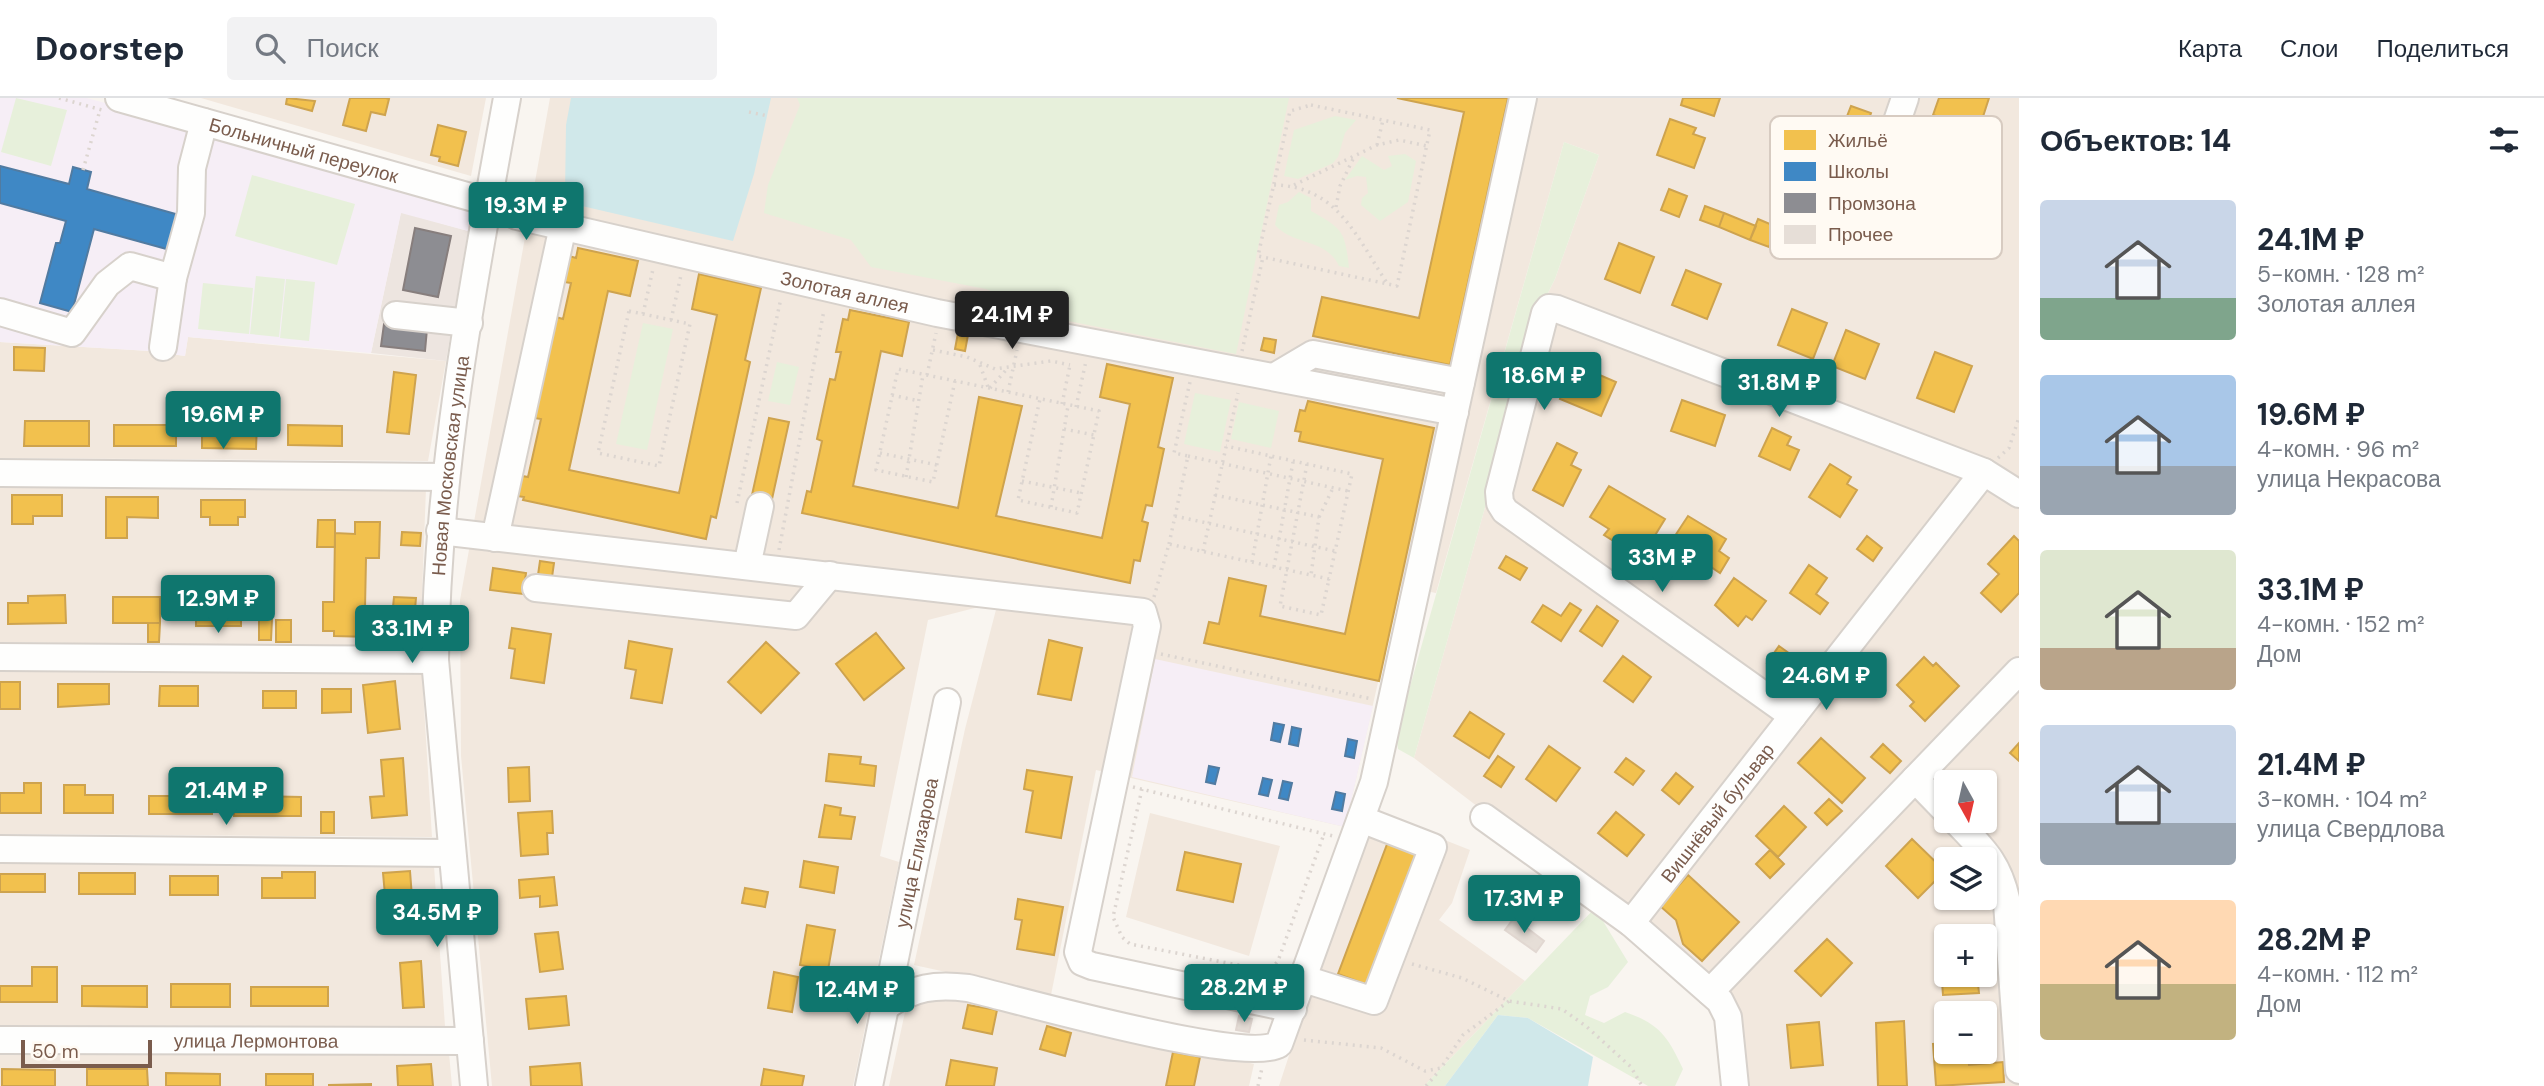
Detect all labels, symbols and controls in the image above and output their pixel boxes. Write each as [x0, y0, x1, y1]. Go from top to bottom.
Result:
search box [227, 17, 717, 80]
text: Doorstep [35, 27, 185, 70]
icon: search [251, 29, 289, 67]
text: Поиск [307, 31, 379, 65]
text: Карта [2178, 33, 2242, 64]
text: Слои [2280, 33, 2338, 64]
text: Поделиться [2376, 33, 2509, 64]
street label: Больничный переулок [206, 112, 402, 189]
legend [1770, 116, 2002, 259]
text: Объектов: 14 [2040, 121, 2231, 160]
icon: filters [2485, 121, 2523, 159]
text: Жильё [1828, 128, 1888, 153]
text: Школы [1828, 159, 1889, 184]
pin: 19.3M ₽ [461, 183, 591, 242]
text: 19.3M ₽ [485, 190, 567, 220]
text: Промзона [1828, 191, 1916, 216]
text: 24.1M ₽ [2257, 220, 2364, 259]
text: Прочее [1828, 222, 1893, 247]
icon: home [2096, 228, 2180, 312]
text: 5-комн. · 128 m² [2257, 259, 2425, 289]
street label: Золотая аллея [778, 265, 911, 319]
text: Золотая аллея [2257, 289, 2416, 319]
pin: 24.1M ₽ [947, 292, 1077, 351]
text: 24.1M ₽ [971, 299, 1053, 329]
pin: 18.6M ₽ [1479, 352, 1609, 412]
street label: Новая Московская улица [426, 353, 475, 577]
text: 18.6M ₽ [1502, 360, 1586, 390]
pin: 31.8M ₽ [1714, 360, 1844, 419]
text: 31.8M ₽ [1737, 367, 1821, 397]
pin: 19.6M ₽ [158, 392, 288, 451]
text: 19.6M ₽ [2257, 395, 2365, 434]
text: 19.6M ₽ [182, 399, 264, 429]
icon: home [2096, 403, 2180, 487]
text: 4-комн. · 96 m² [2257, 434, 2419, 464]
text: улица Некрасова [2257, 464, 2441, 494]
pin: 33M ₽ [1613, 534, 1711, 594]
text: 33M ₽ [1628, 542, 1696, 572]
text: 33.1M ₽ [2257, 570, 2364, 609]
pin: 12.9M ₽ [153, 575, 283, 635]
icon: home [2096, 578, 2180, 662]
text: 12.9M ₽ [177, 583, 259, 613]
pin: 33.1M ₽ [347, 606, 477, 665]
text: 4-комн. · 152 m² [2257, 609, 2425, 639]
text: 33.1M ₽ [371, 613, 453, 643]
text: Дом [2257, 639, 2301, 669]
pin: 24.6M ₽ [1761, 652, 1891, 712]
text: 24.6M ₽ [1782, 660, 1870, 690]
street label: Вишнёвый бульвар [1655, 738, 1780, 888]
text: 21.4M ₽ [2257, 745, 2366, 784]
icon: home [2096, 753, 2180, 837]
pin: 21.4M ₽ [161, 768, 291, 827]
north arrow [1934, 770, 1997, 833]
map controls [1934, 770, 1997, 1064]
text: 21.4M ₽ [184, 775, 268, 805]
street label: улица Елизарова [889, 775, 944, 930]
text: 3-комн. · 104 m² [2257, 784, 2427, 814]
text: улица Свердлова [2257, 814, 2445, 844]
button: layers [1934, 847, 1997, 910]
pin: 17.3M ₽ [1459, 876, 1589, 935]
text: 17.3M ₽ [1484, 883, 1564, 913]
pin: 34.5M ₽ [372, 890, 502, 949]
text: 34.5M ₽ [392, 897, 482, 927]
text: 28.2M ₽ [2257, 920, 2371, 959]
button: + [1934, 924, 1997, 987]
icon: home [2096, 928, 2180, 1012]
text: 4-комн. · 112 m² [2257, 959, 2418, 989]
pin: 28.2M ₽ [1179, 964, 1309, 1024]
pin: 12.4M ₽ [792, 967, 922, 1026]
text: 28.2M ₽ [1200, 972, 1288, 1002]
text: 12.4M ₽ [815, 974, 899, 1004]
text: Дом [2257, 989, 2301, 1019]
button: − [1934, 1001, 1997, 1064]
street label: улица Лермонтова [174, 1028, 339, 1054]
scale bar [21, 1037, 152, 1069]
text: 50 m [32, 1039, 79, 1064]

